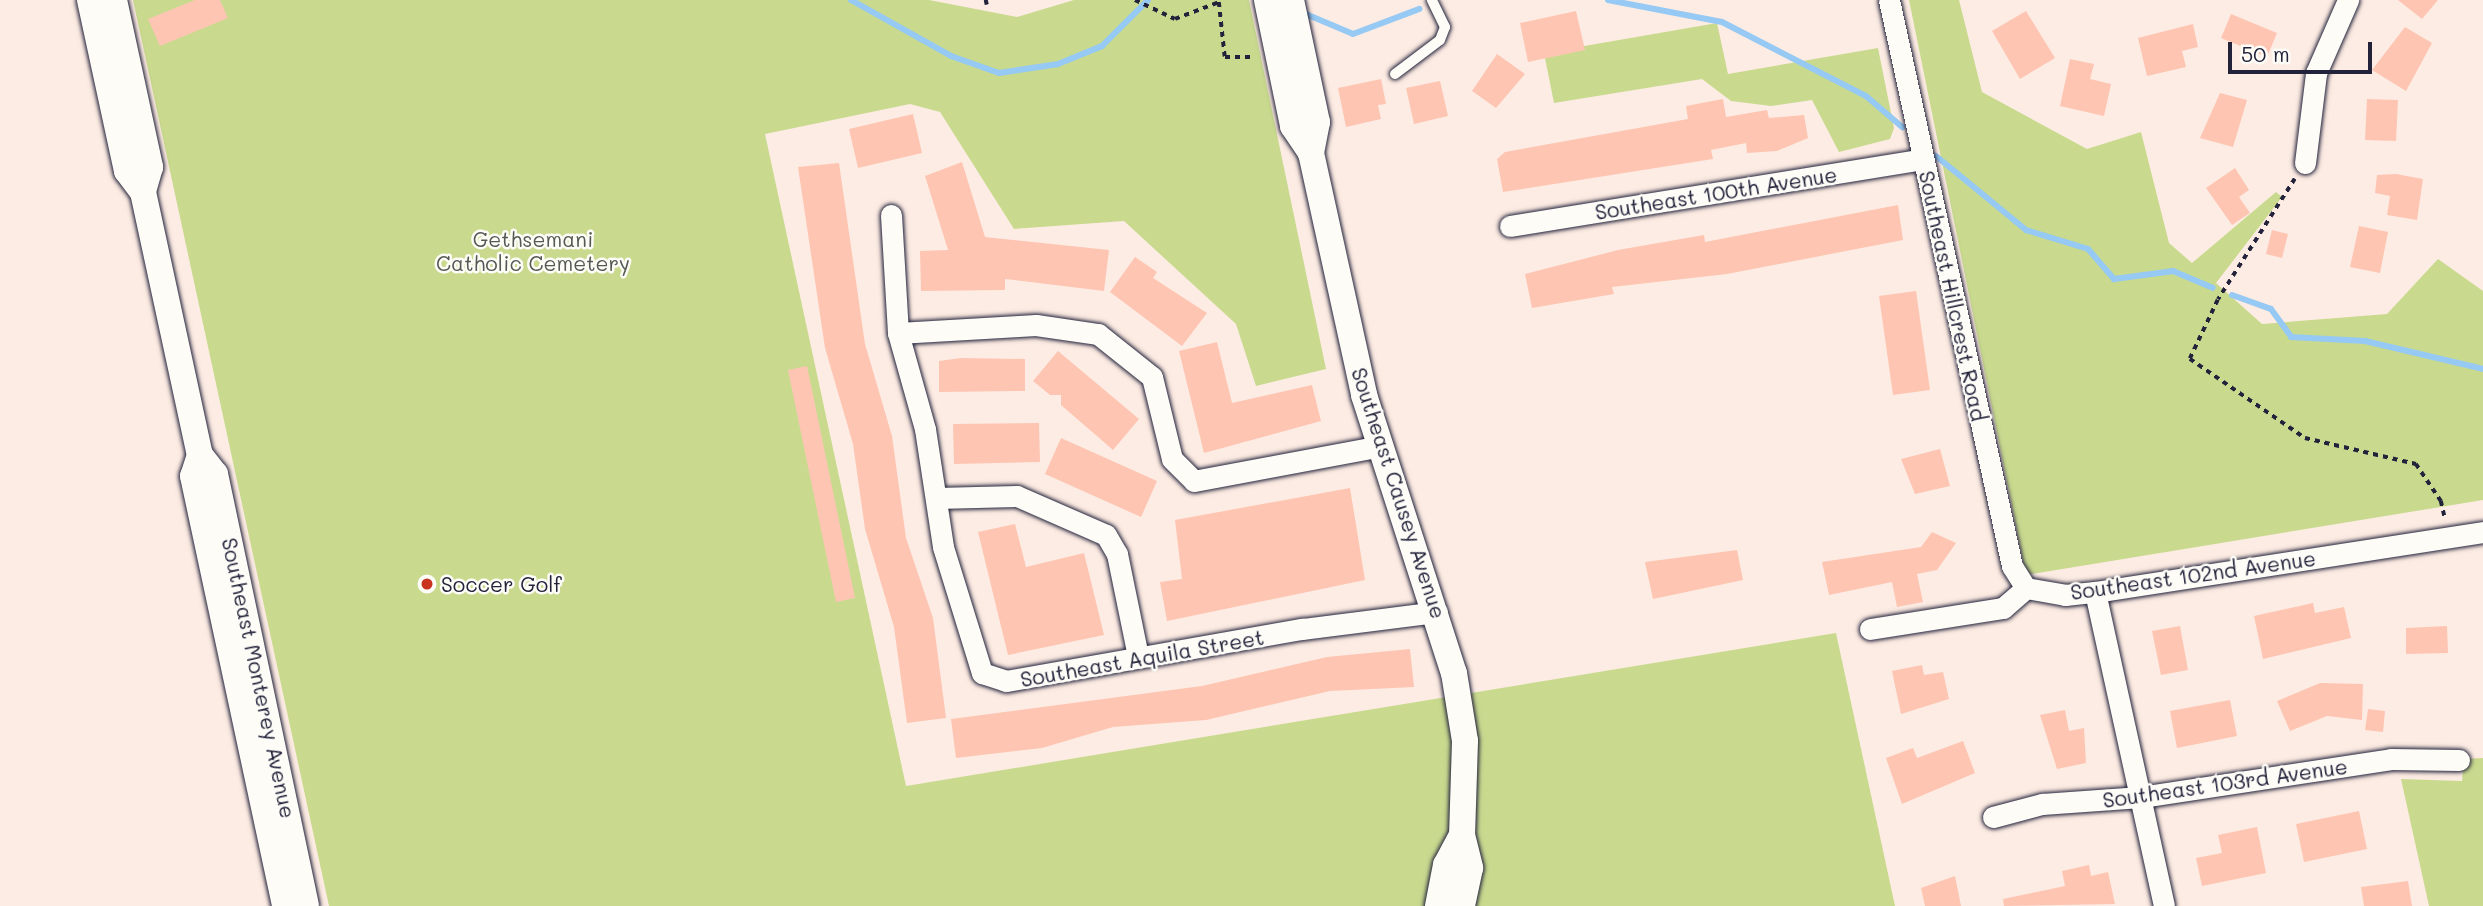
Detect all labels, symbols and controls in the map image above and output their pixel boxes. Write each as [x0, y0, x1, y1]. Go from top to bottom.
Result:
scale bar [2231, 28, 2374, 72]
text: 50 m [2241, 40, 2290, 67]
street label: Southeast 100th Avenue [1593, 161, 1839, 225]
street label: Southeast Hillcrest Road [1914, 168, 1992, 424]
park label: Gethsemani Catholic Cemetery [436, 226, 630, 276]
street label: Southeast Causey Avenue [1347, 364, 1451, 622]
street label: Southeast Monterey Avenue [217, 535, 301, 821]
street label: Southeast 102nd Avenue [2069, 545, 2317, 605]
place label: Soccer Golf [441, 571, 562, 597]
marker: Soccer Golf [419, 576, 435, 592]
street label: Southeast Aquila Street [1018, 624, 1266, 692]
street label: Southeast 103rd Avenue [2101, 753, 2349, 813]

